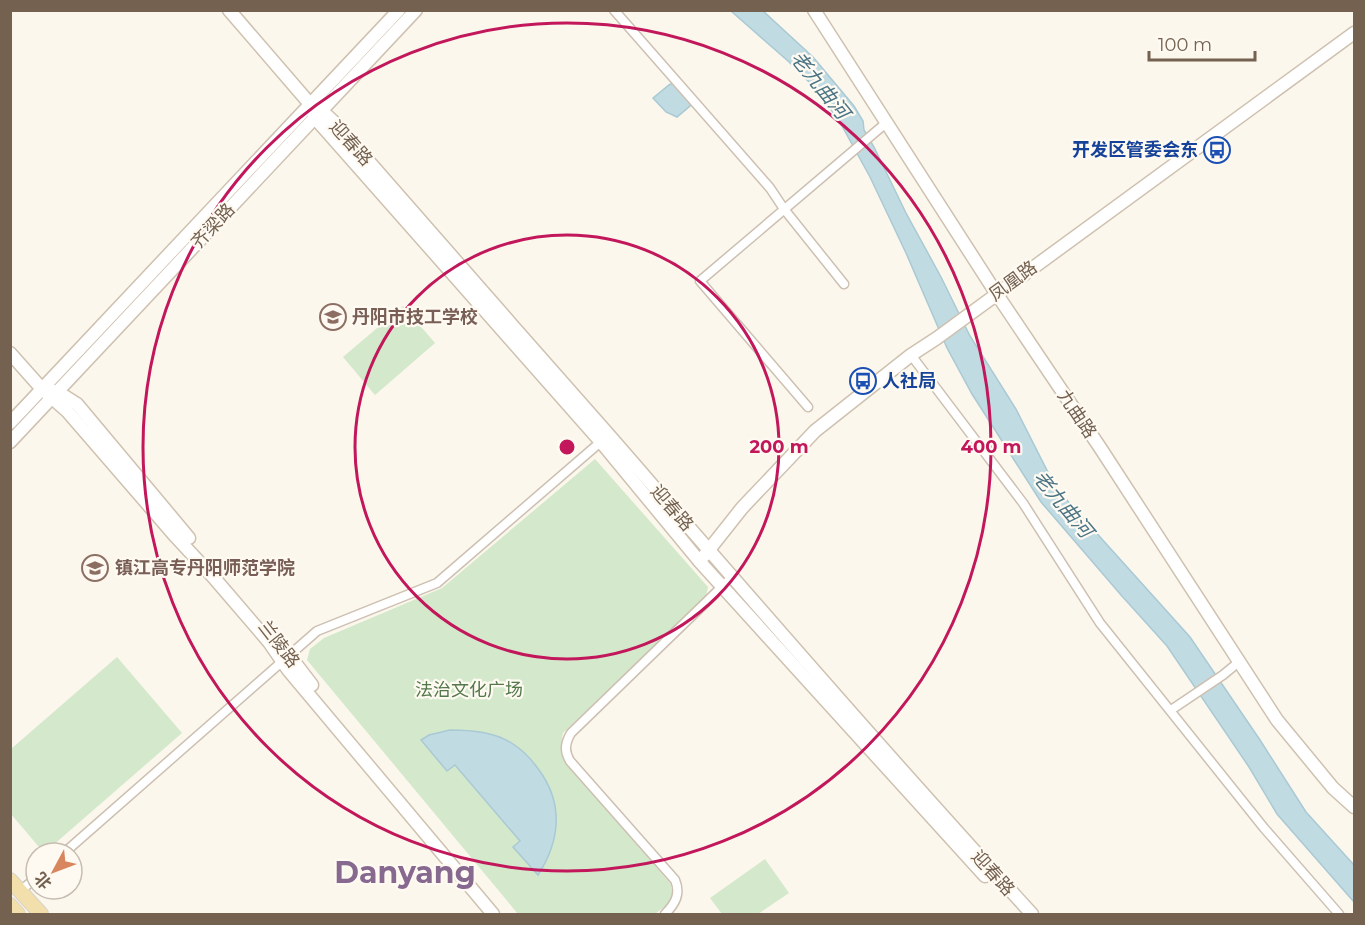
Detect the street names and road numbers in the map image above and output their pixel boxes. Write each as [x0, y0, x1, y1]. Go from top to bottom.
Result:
street label: 迎春路 [325, 116, 377, 170]
street label: 齐梁路 [187, 199, 239, 253]
street label: 凤凰路 [985, 256, 1041, 306]
street label: 九曲路 [1053, 385, 1101, 443]
street label: 迎春路 [646, 480, 698, 536]
street label: 兰陵路 [254, 616, 304, 672]
street label: 迎春路 [967, 846, 1019, 900]

